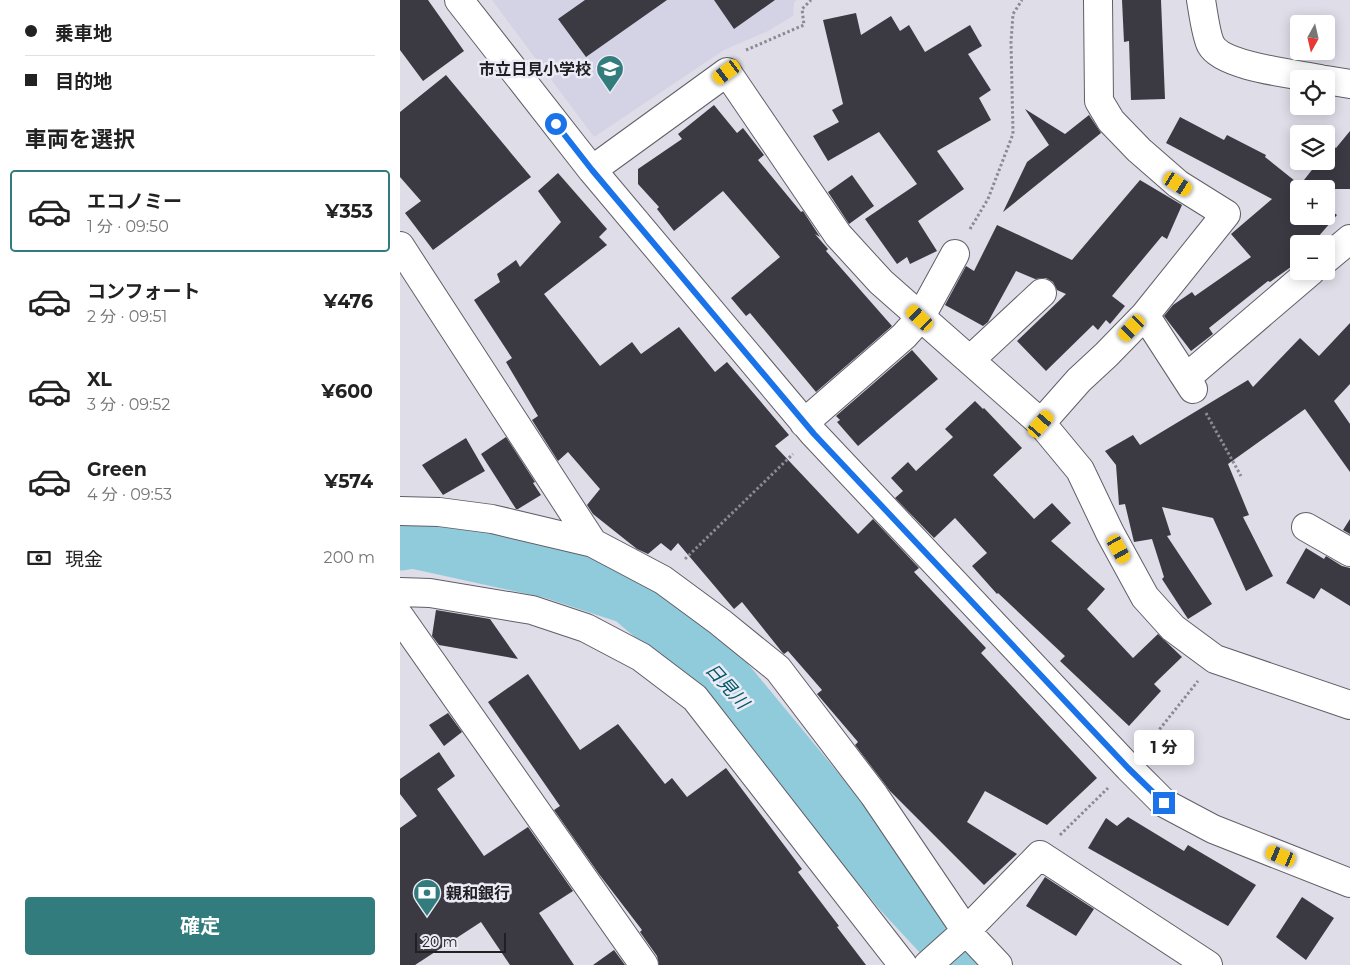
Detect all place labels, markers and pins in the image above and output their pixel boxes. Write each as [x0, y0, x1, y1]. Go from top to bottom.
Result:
school or university icon: 市立日見小学校 [595, 54, 625, 93]
place label: 市立日見小学校 [479, 60, 591, 79]
bank icon: 親和銀行 [412, 878, 442, 917]
place label: 親和銀行 [446, 884, 510, 903]

